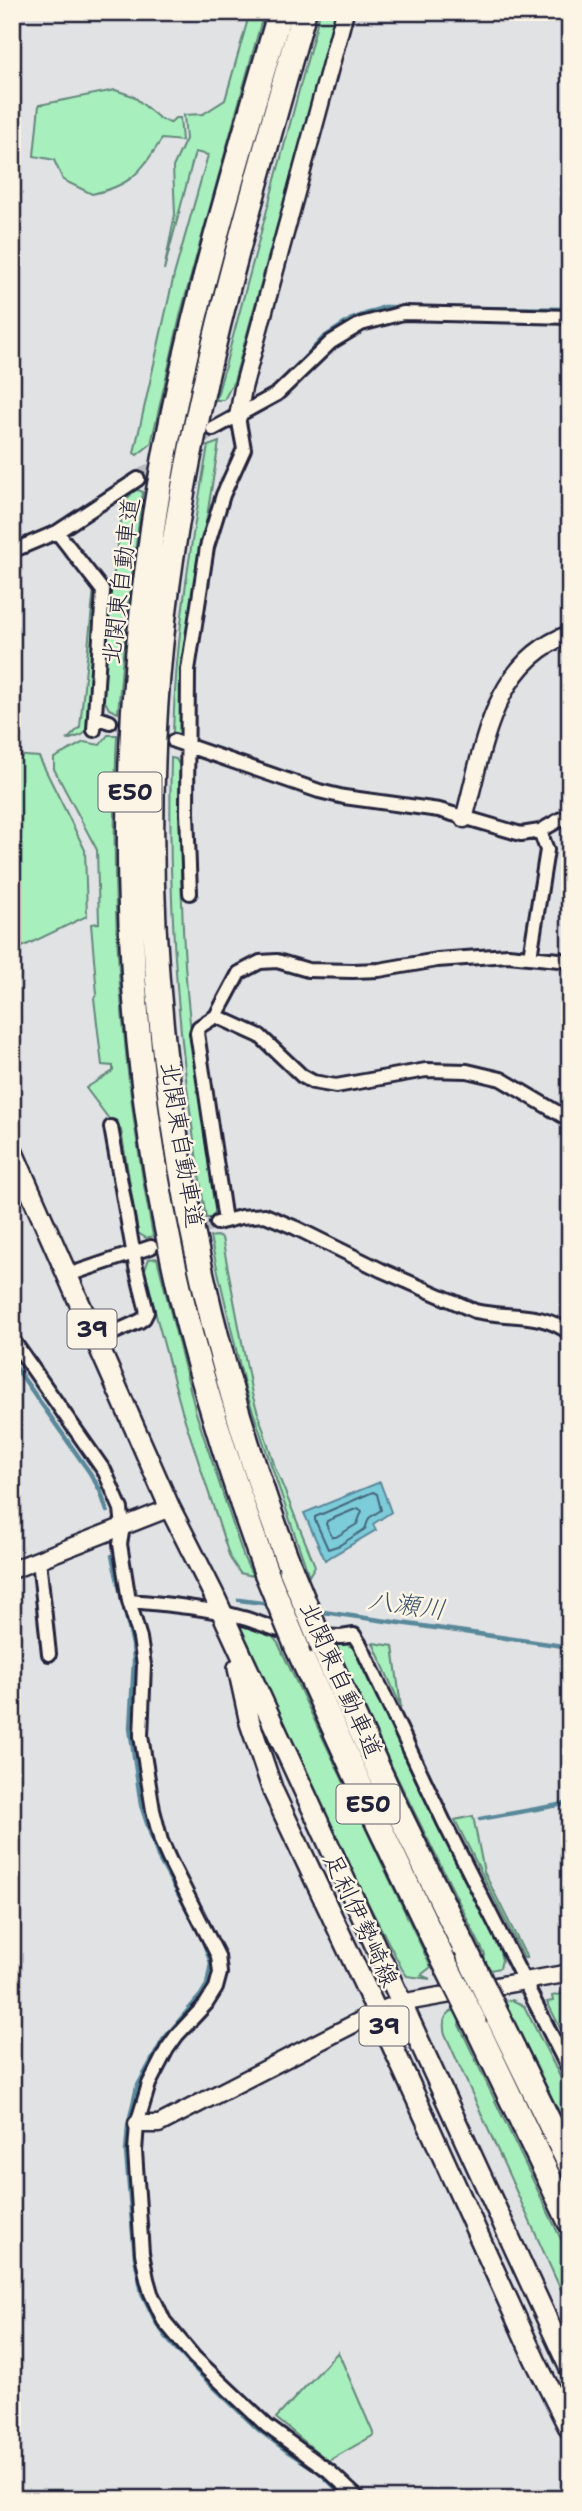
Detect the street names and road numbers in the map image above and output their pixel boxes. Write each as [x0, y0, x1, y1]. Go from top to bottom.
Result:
street label: 北関東自動車道 [95, 496, 147, 666]
road number: E50 [99, 772, 162, 812]
street label: 北関東自動車道 [153, 1060, 211, 1230]
road number: 39 [68, 1310, 116, 1348]
street label: 北関東自動車道 [292, 1597, 390, 1763]
road number: E50 [336, 1784, 400, 1824]
street label: 足利伊勢崎線 [316, 1848, 406, 1992]
road number: 39 [360, 2007, 408, 2046]

